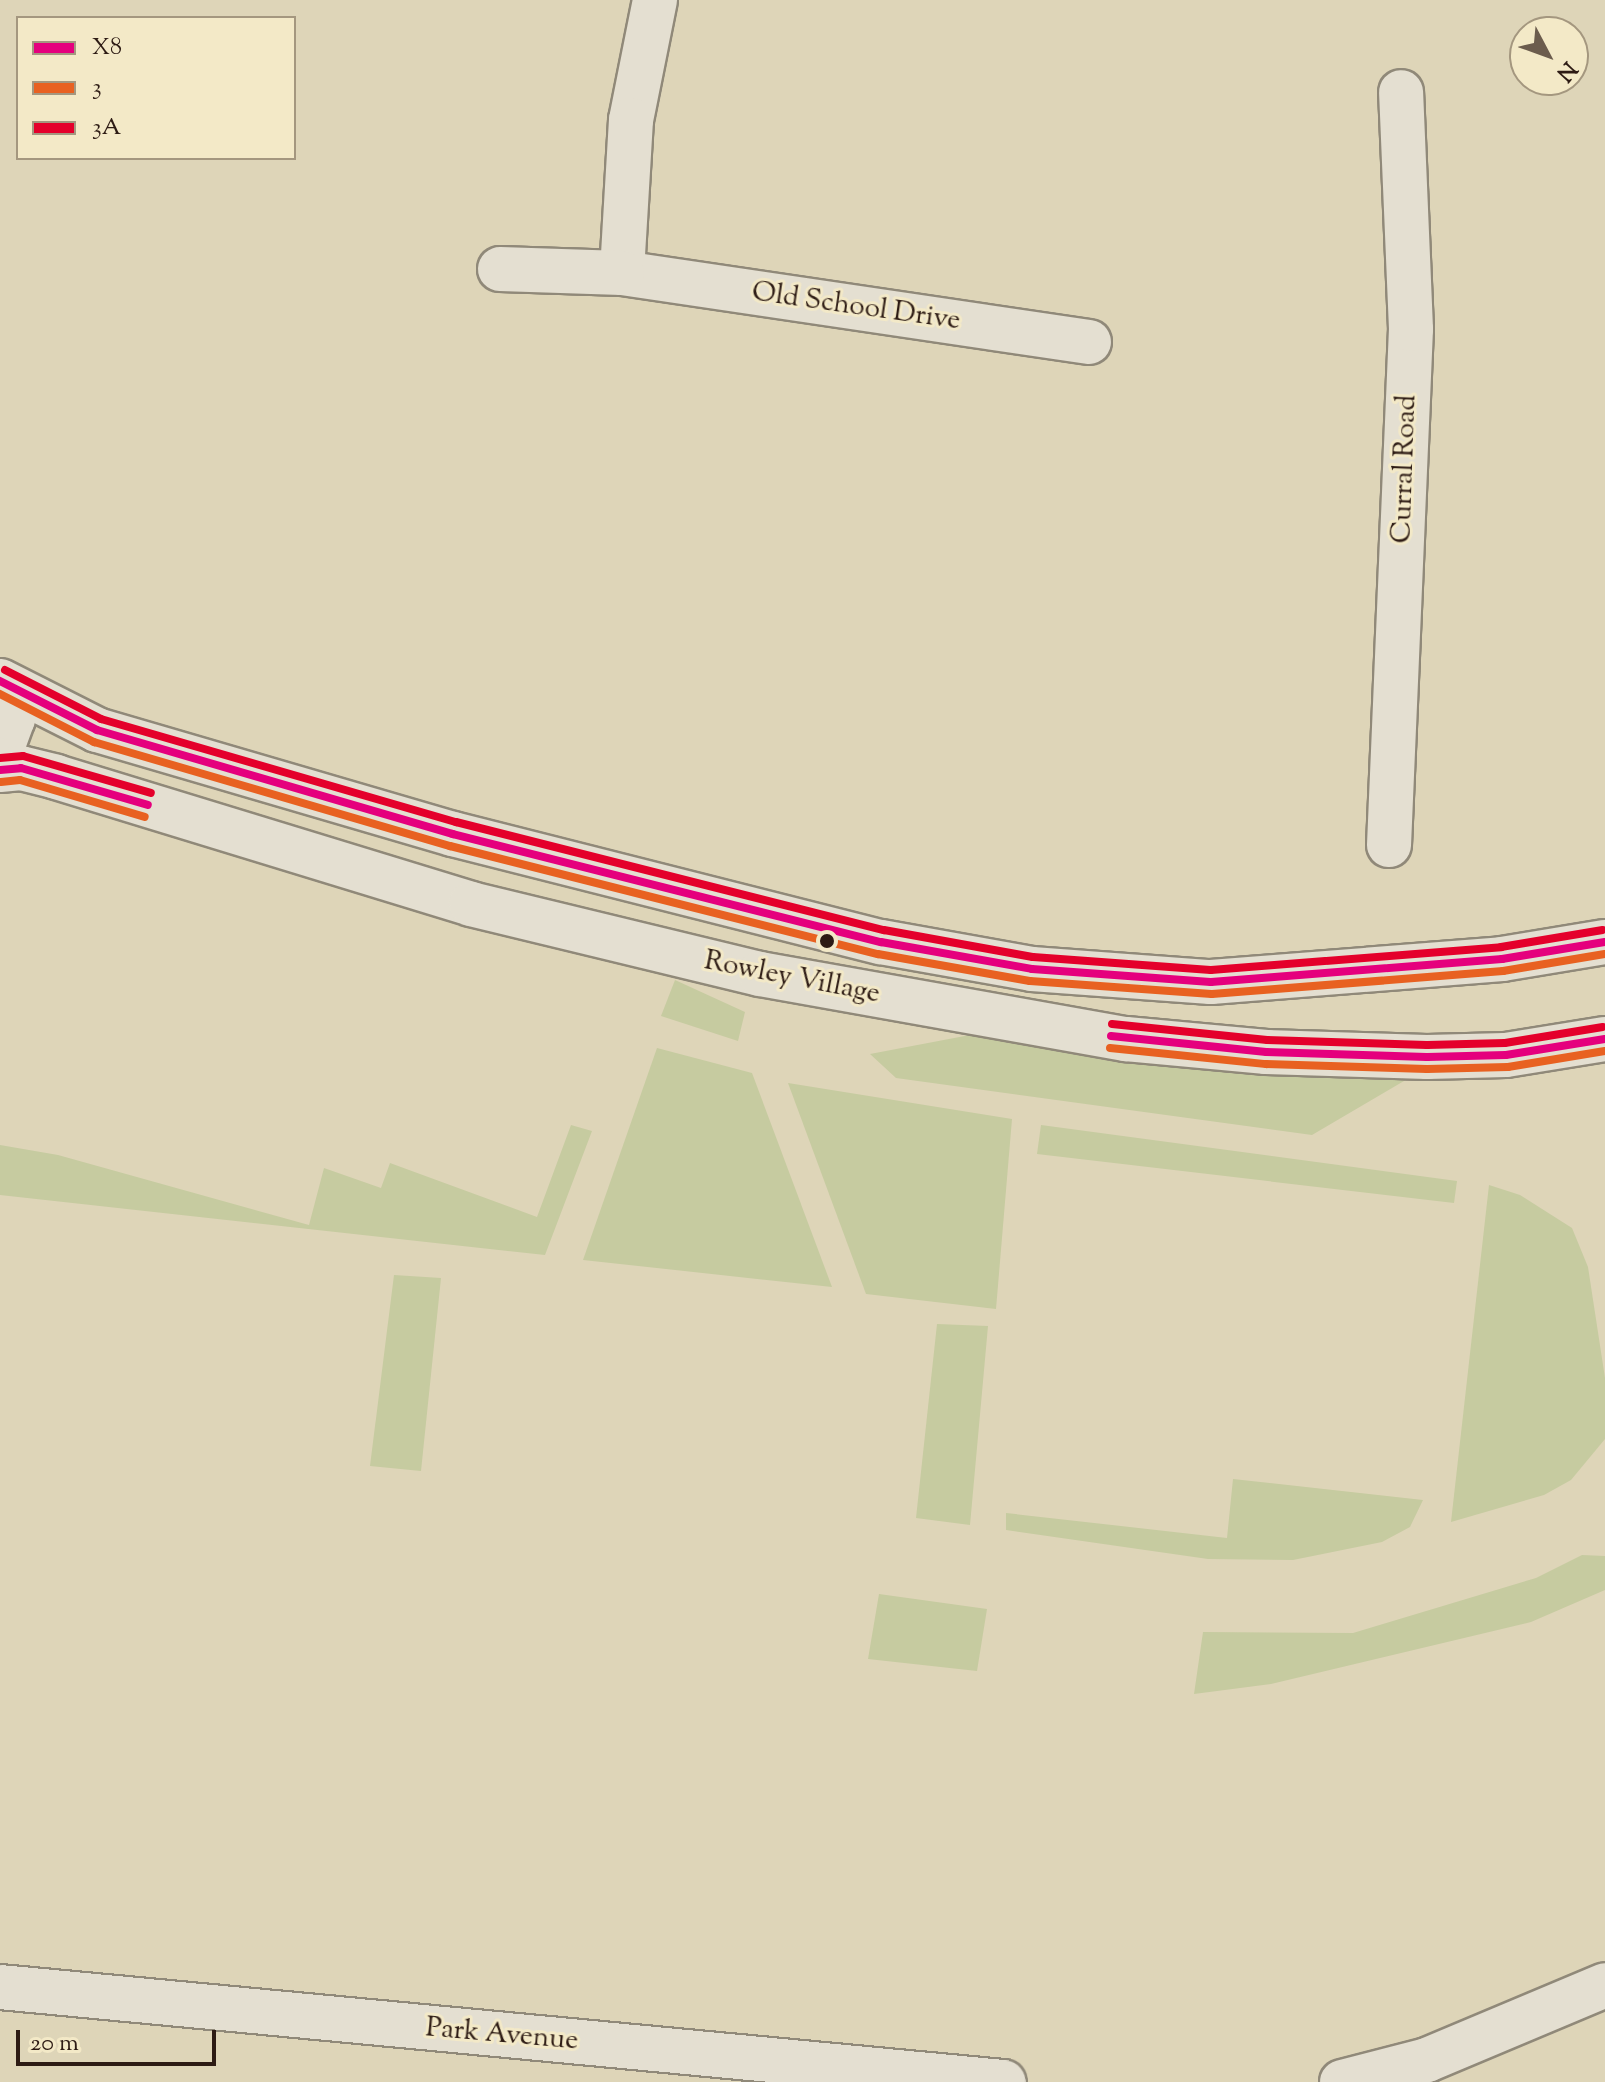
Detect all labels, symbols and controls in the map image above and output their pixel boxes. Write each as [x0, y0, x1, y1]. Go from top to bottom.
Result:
legend [16, 16, 296, 160]
north arrow [1509, 16, 1589, 96]
text: X8 [92, 31, 122, 65]
text: N [1548, 53, 1583, 88]
text: 3 [92, 71, 102, 105]
text: 3A [92, 111, 121, 145]
street label: Old School Drive [750, 276, 962, 338]
street label: Curral Road [1386, 394, 1424, 544]
unlabelled marker [819, 933, 835, 949]
street label: Rowley Village [701, 945, 883, 1011]
street label: Park Avenue [424, 2012, 580, 2058]
scale bar [20, 2014, 220, 2064]
text: 20 m [30, 2027, 79, 2061]

